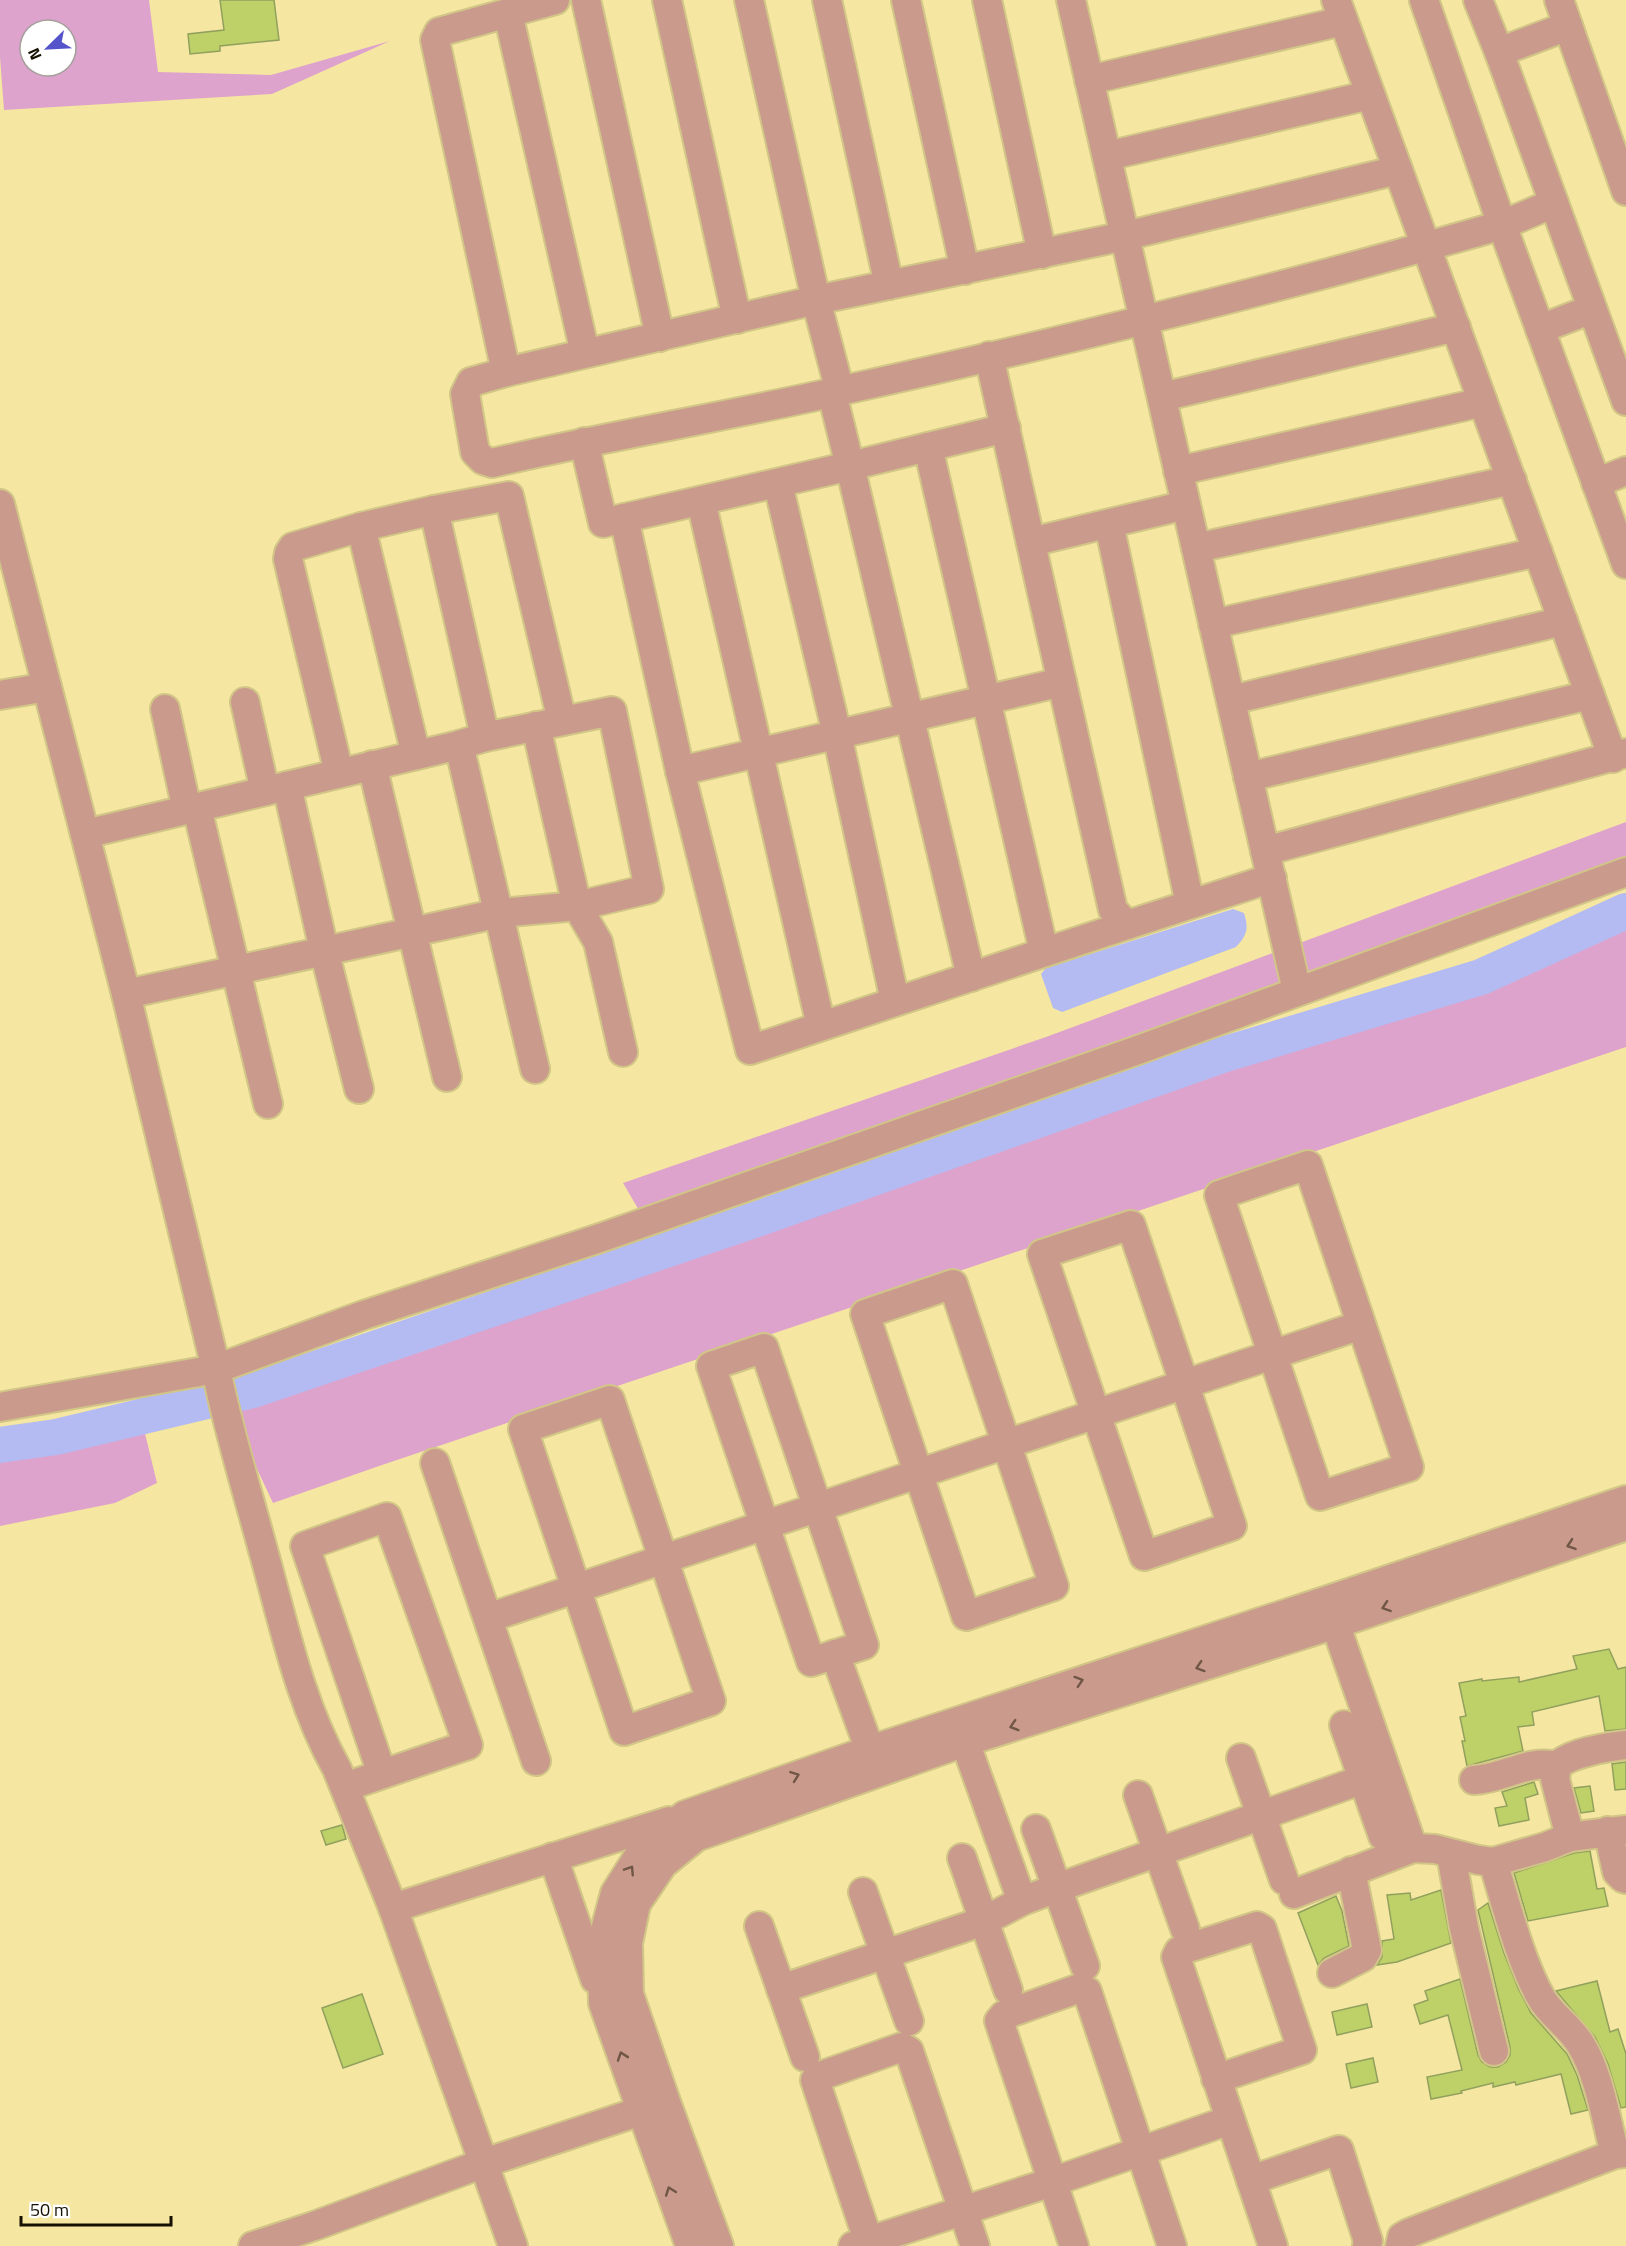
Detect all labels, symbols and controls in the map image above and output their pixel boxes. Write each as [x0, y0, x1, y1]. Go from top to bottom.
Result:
north arrow [18, 18, 78, 78]
text: N [21, 44, 48, 64]
one-way arrow [1566, 1538, 1577, 1550]
one-way arrow [1381, 1600, 1392, 1613]
one-way arrow [1195, 1660, 1206, 1672]
one-way arrow [1073, 1676, 1084, 1689]
one-way arrow [1009, 1719, 1020, 1731]
one-way arrow [789, 1771, 800, 1784]
one-way arrow [622, 1866, 634, 1876]
one-way arrow [616, 2051, 629, 2062]
one-way arrow [664, 2186, 677, 2197]
scale bar [21, 2189, 171, 2227]
text: 50 m [30, 2196, 69, 2223]

